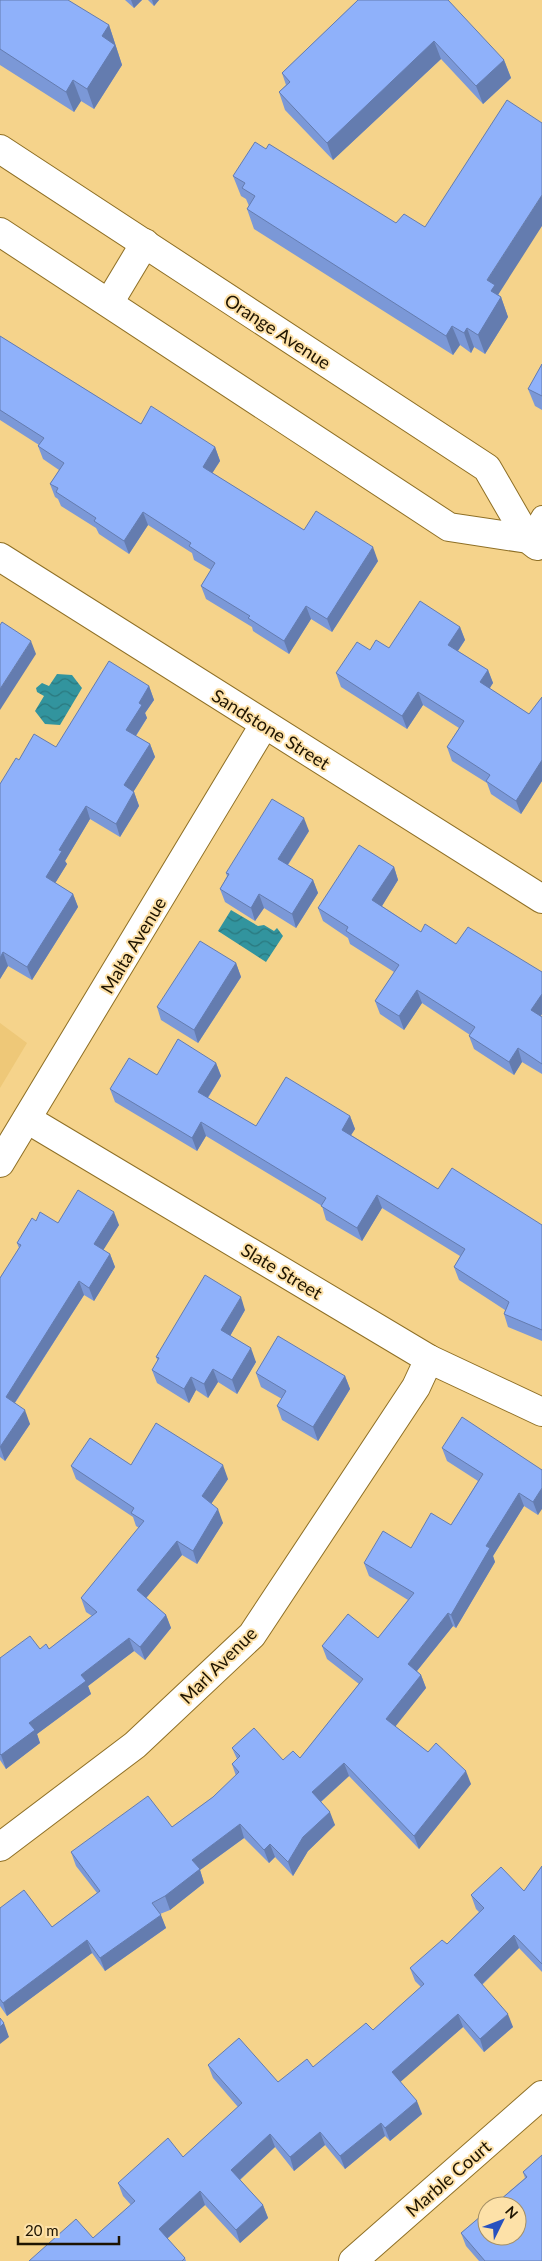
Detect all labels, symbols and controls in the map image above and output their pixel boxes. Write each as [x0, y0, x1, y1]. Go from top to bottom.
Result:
street label: Orange Avenue [221, 289, 335, 373]
street label: Sandstone Street [208, 684, 334, 774]
street label: Malta Avenue [96, 893, 170, 997]
street label: Slate Street [238, 1238, 327, 1304]
street label: Marl Avenue [175, 1622, 261, 1708]
street label: Marble Court [401, 2135, 495, 2221]
north arrow [477, 2196, 527, 2246]
text: N [502, 2202, 522, 2222]
scale bar [18, 2214, 119, 2246]
text: 20 m [25, 2221, 59, 2239]

